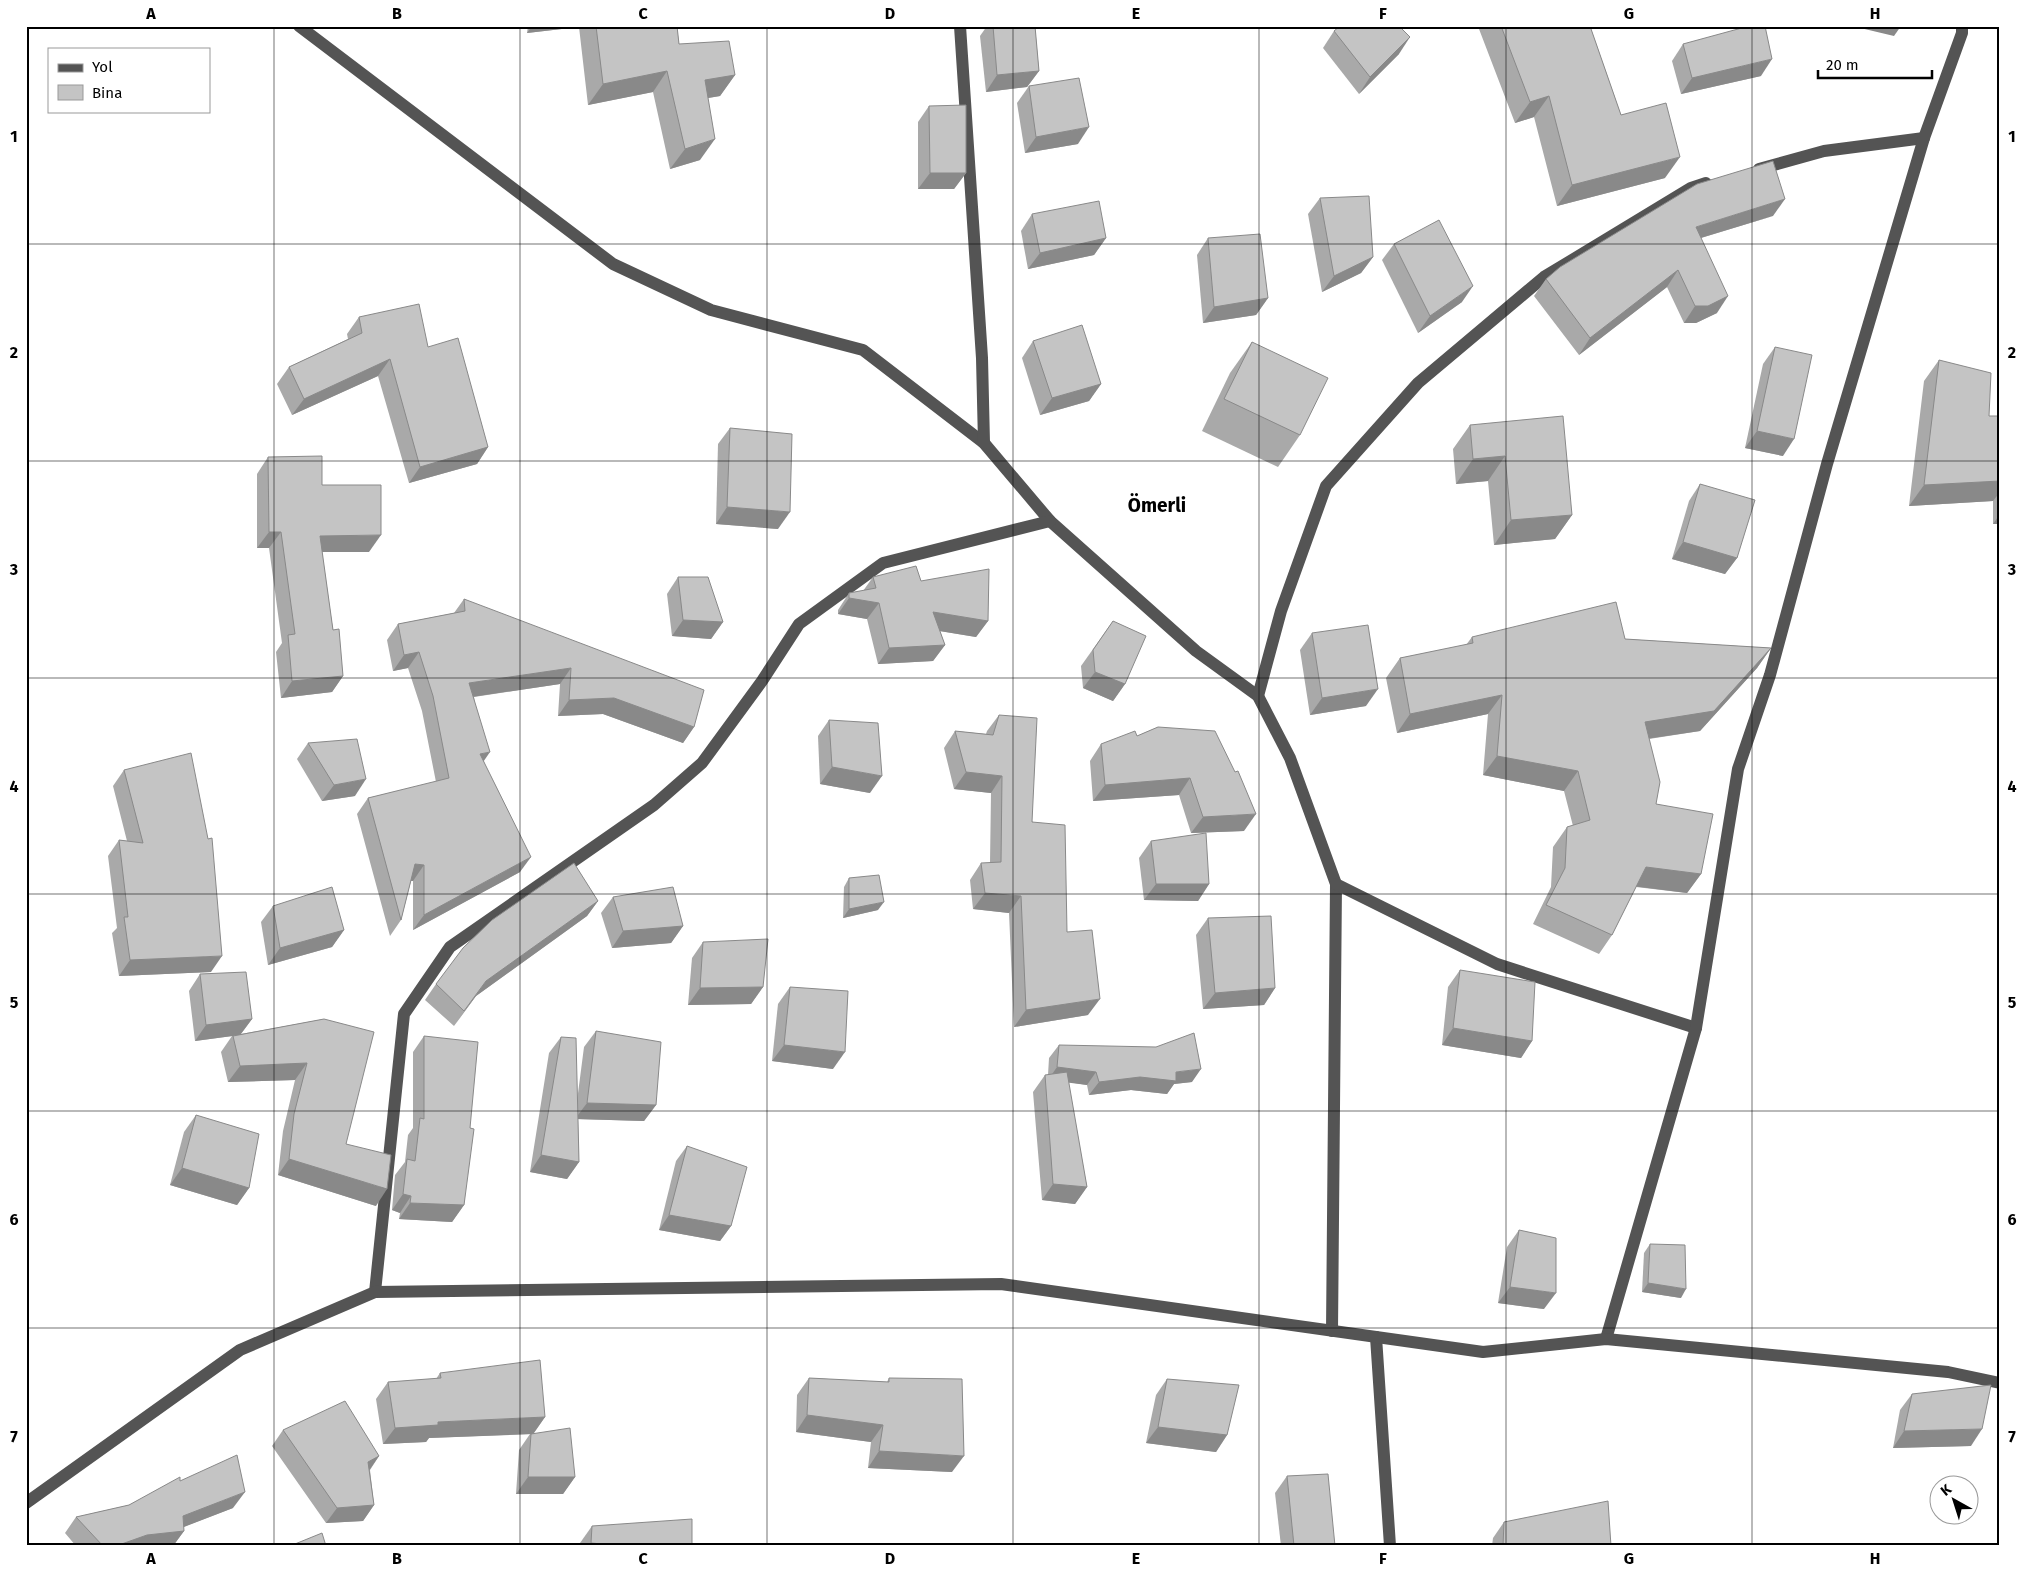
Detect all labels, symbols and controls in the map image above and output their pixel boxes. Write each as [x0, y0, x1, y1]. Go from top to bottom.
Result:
text: A [145, 4, 156, 23]
text: B [392, 4, 402, 23]
text: C [638, 4, 648, 23]
text: D [885, 4, 895, 23]
text: E [1132, 4, 1140, 23]
text: F [1379, 4, 1387, 23]
text: G [1624, 4, 1634, 23]
text: H [1870, 4, 1880, 23]
legend [48, 48, 210, 112]
scale bar [1818, 48, 1932, 80]
text: 20 m [1826, 56, 1859, 74]
text: Yol [92, 58, 113, 76]
text: Bina [92, 84, 122, 102]
text: 1 [10, 127, 18, 146]
text: 1 [2008, 127, 2016, 146]
text: 2 [10, 343, 18, 362]
text: 2 [2008, 343, 2016, 362]
district label: Ömerli [1128, 493, 1186, 517]
text: 3 [9, 560, 18, 579]
text: 3 [2007, 560, 2016, 579]
text: 4 [9, 777, 19, 796]
text: 4 [2007, 777, 2017, 796]
text: 5 [10, 993, 19, 1012]
text: 5 [2008, 993, 2017, 1012]
text: 6 [9, 1210, 19, 1229]
text: 6 [2007, 1210, 2017, 1229]
text: 7 [10, 1427, 18, 1446]
text: 7 [2008, 1427, 2016, 1446]
north arrow [1928, 1474, 1978, 1524]
text: K [1937, 1480, 1956, 1500]
text: A [145, 1549, 156, 1568]
text: B [392, 1549, 402, 1568]
text: C [638, 1549, 648, 1568]
text: D [885, 1549, 895, 1568]
text: E [1132, 1549, 1140, 1568]
text: F [1379, 1549, 1387, 1568]
text: G [1624, 1549, 1634, 1568]
text: H [1870, 1549, 1880, 1568]

